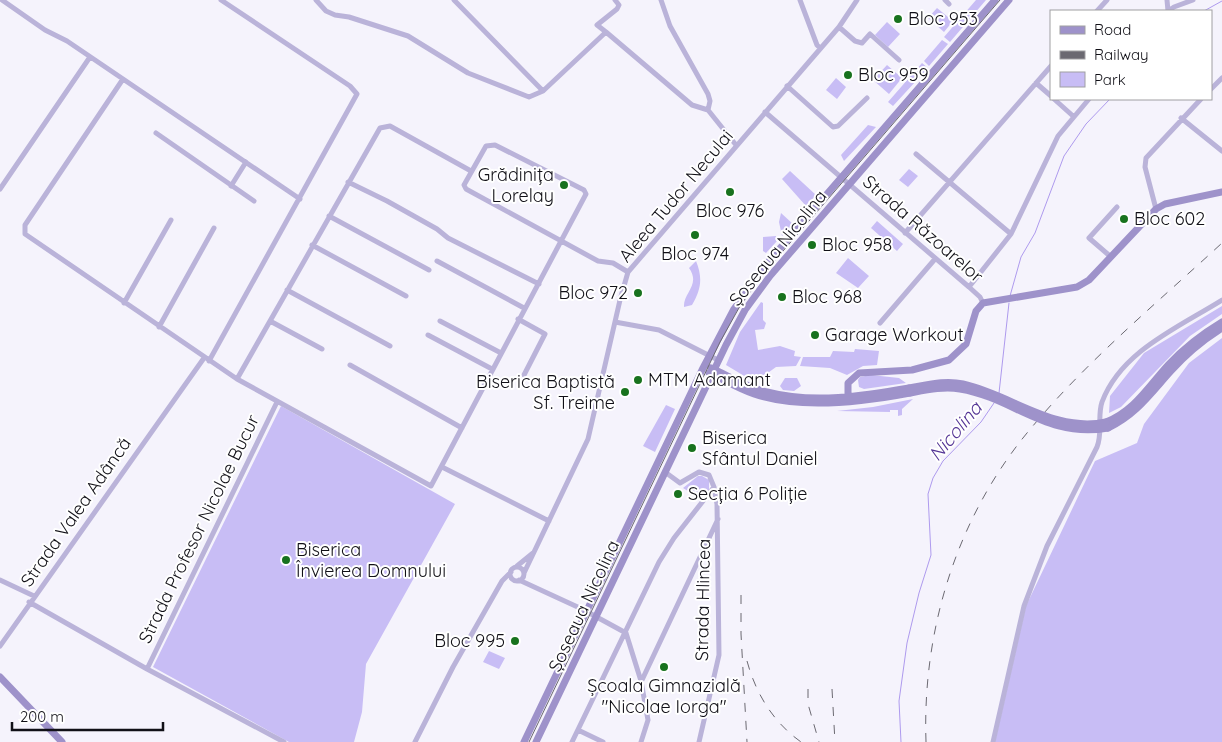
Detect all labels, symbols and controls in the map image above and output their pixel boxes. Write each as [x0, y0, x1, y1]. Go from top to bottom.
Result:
place label: Bloc 953 [908, 7, 978, 30]
legend [1050, 10, 1212, 100]
marker: Bloc 953 [892, 13, 904, 25]
text: Road [1094, 20, 1131, 39]
text: Railway [1094, 45, 1149, 64]
place label: Bloc 959 [858, 63, 929, 86]
marker: Bloc 959 [842, 69, 854, 81]
text: Park [1094, 70, 1126, 89]
street label: Aleea Tudor Neculai [613, 125, 738, 267]
place label: Grădinița Lorelay [478, 163, 554, 207]
street label: Strada Răzoarelor [858, 170, 988, 287]
marker: Grădinița Lorelay [558, 179, 570, 191]
street label: Șoseaua Nicolina [724, 185, 832, 310]
marker: Bloc 976 [724, 186, 736, 198]
place label: Bloc 976 [696, 199, 765, 222]
place label: Bloc 602 [1134, 207, 1205, 230]
marker: Bloc 602 [1118, 213, 1130, 225]
marker: Bloc 974 [689, 229, 701, 241]
place label: Bloc 958 [822, 233, 892, 256]
marker: Bloc 958 [806, 239, 818, 251]
place label: Bloc 974 [661, 242, 729, 265]
place label: Bloc 972 [559, 281, 628, 304]
place label: Bloc 968 [792, 285, 862, 308]
marker: Bloc 972 [632, 287, 644, 299]
marker: Bloc 968 [776, 291, 788, 303]
place label: Garage Workout [825, 323, 964, 346]
marker: Garage Workout [809, 329, 821, 341]
place label: MTM Adamant [648, 368, 771, 391]
place label: Biserica Baptistă Sf. Treime [476, 370, 615, 414]
marker: MTM Adamant [632, 374, 644, 386]
marker: Biserica Baptistă Sf. Treime [619, 386, 631, 398]
water label: Nicolina [923, 395, 988, 466]
street label: Strada Profesor Nicolae Bucur [133, 411, 264, 647]
place label: Biserica Sfântul Daniel [702, 426, 818, 470]
street label: Strada Valea Adâncă [15, 432, 136, 591]
marker: Biserica Sfântul Daniel [686, 442, 698, 454]
place label: Secția 6 Poliție [688, 482, 808, 505]
marker: Secția 6 Poliție [672, 488, 684, 500]
street label: Șoseaua Nicolina [543, 536, 624, 675]
place label: Biserica Învierea Domnului [296, 538, 446, 582]
street label: Strada Hlincea [690, 539, 715, 661]
marker: Biserica Învierea Domnului [280, 554, 292, 566]
place label: Bloc 995 [434, 629, 505, 652]
marker: Bloc 995 [509, 635, 521, 647]
marker: Școala Gimnazială "Nicolae Iorga" [658, 661, 670, 673]
place label: Școala Gimnazială "Nicolae Iorga" [587, 674, 741, 718]
scale bar [12, 700, 164, 732]
text: 200 m [20, 707, 64, 726]

